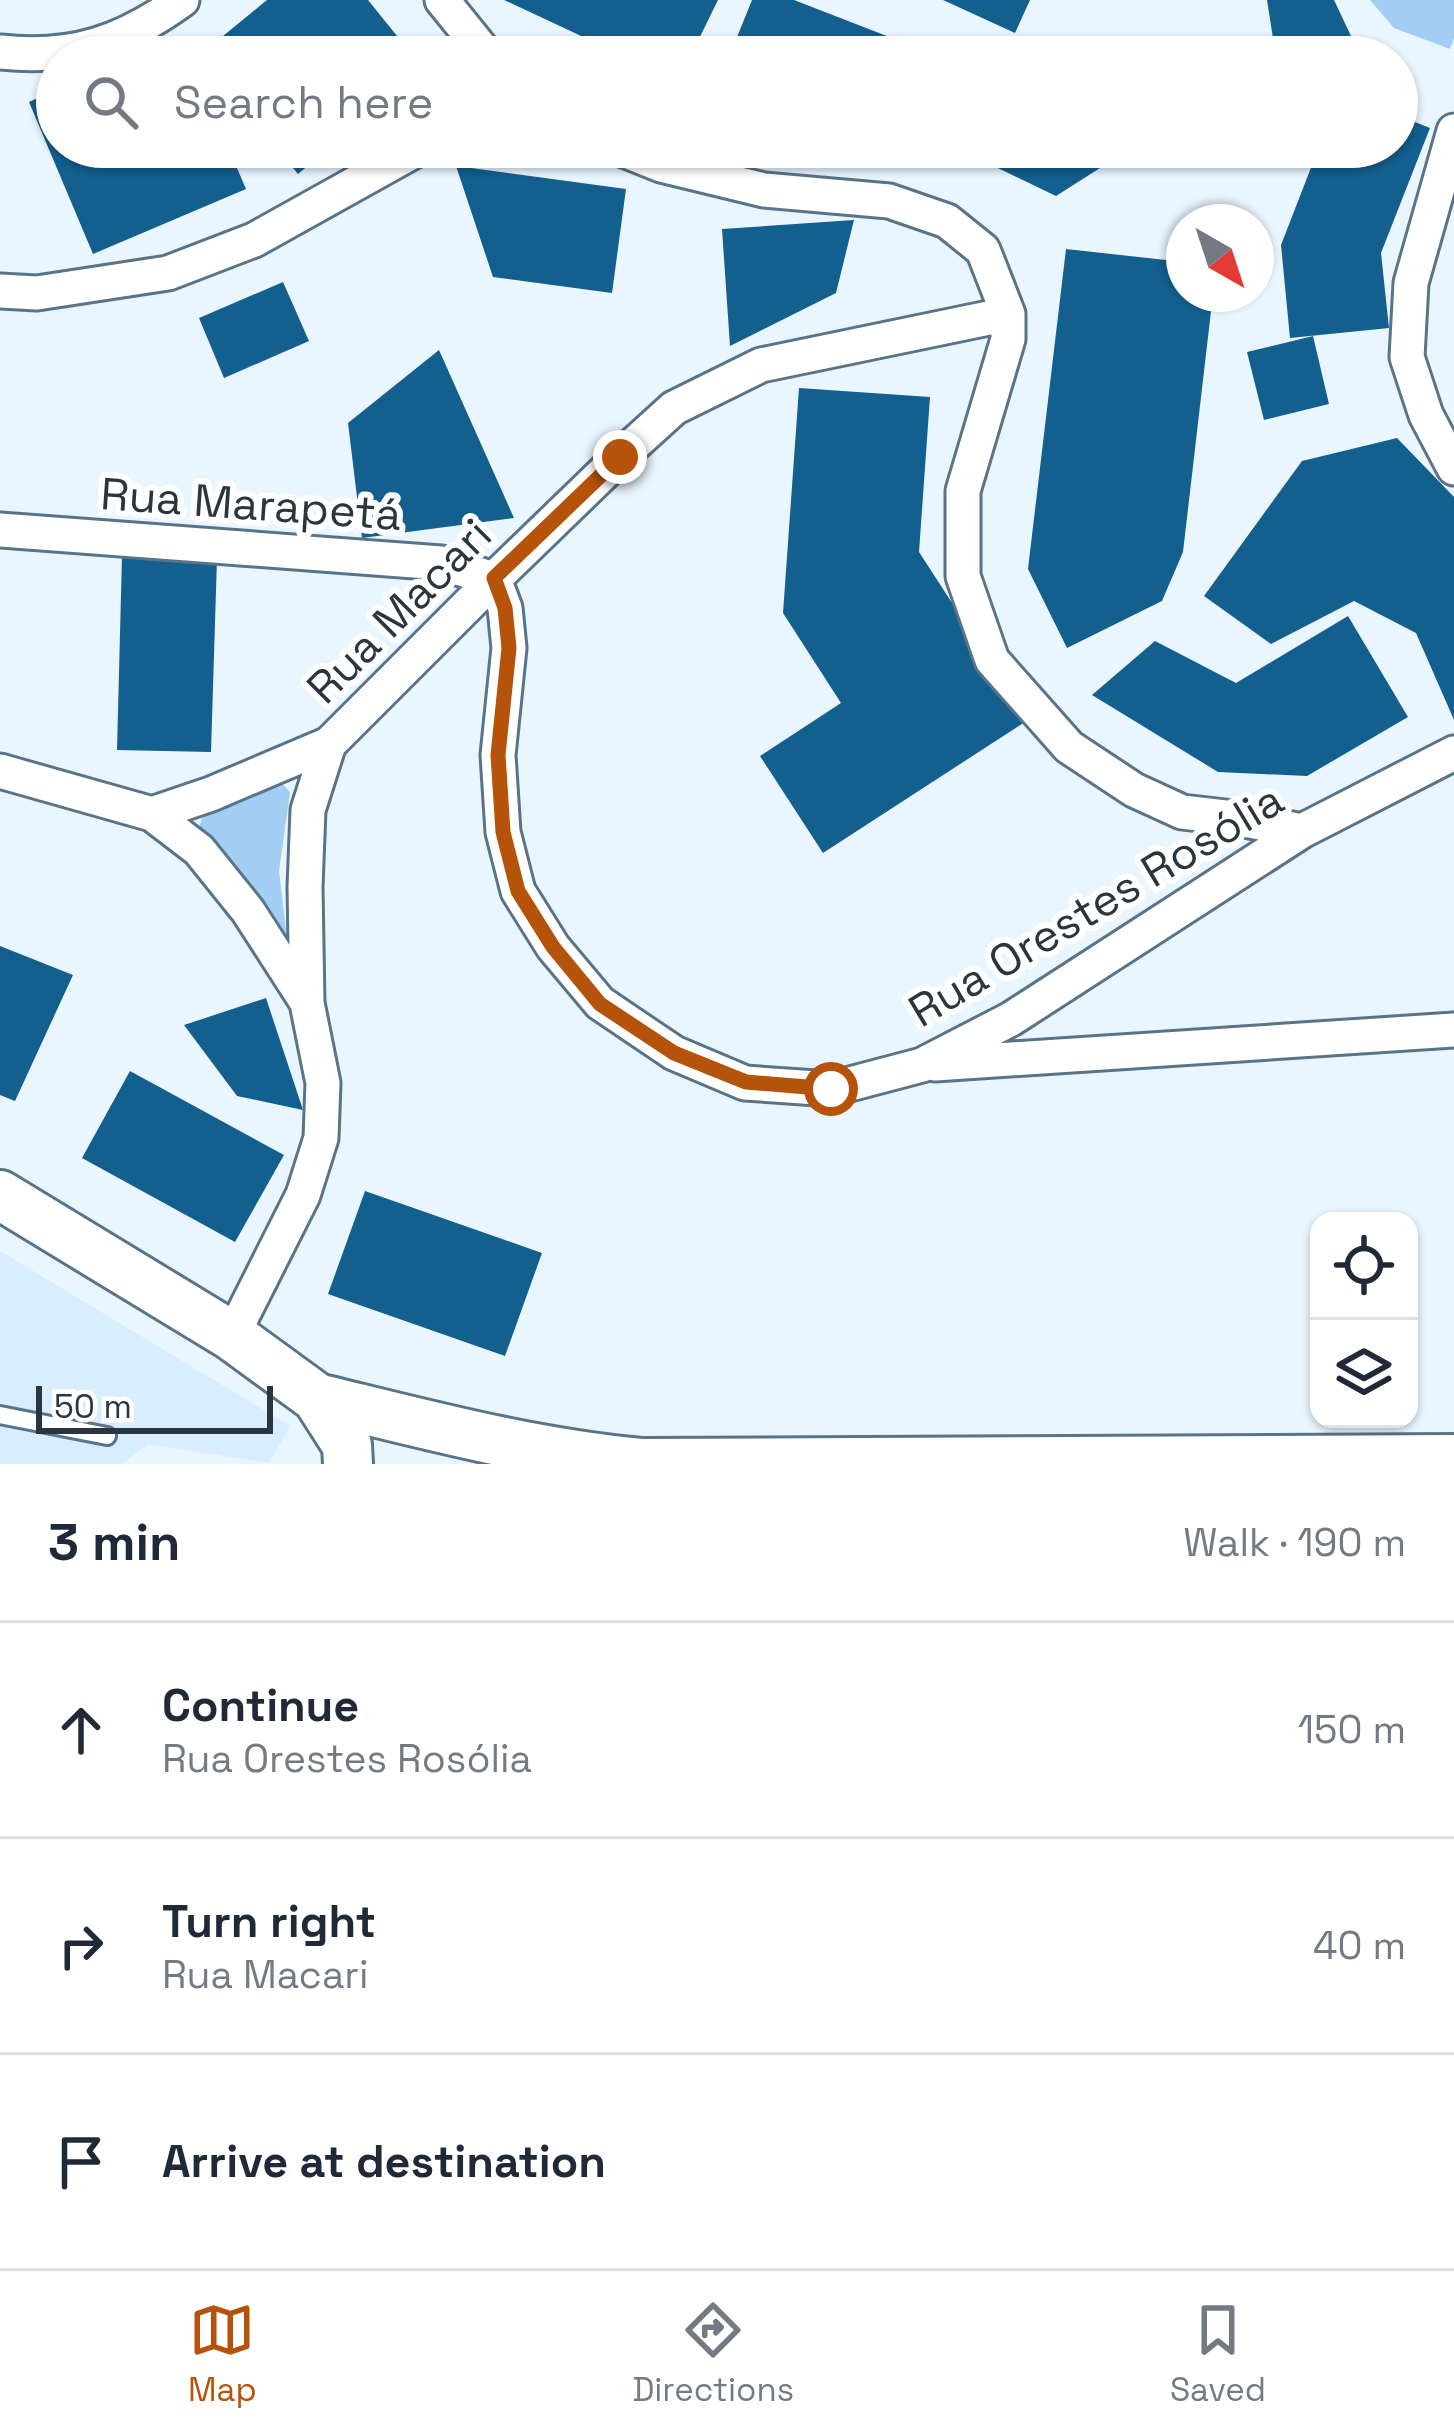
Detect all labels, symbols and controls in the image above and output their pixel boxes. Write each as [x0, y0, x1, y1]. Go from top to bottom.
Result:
search box [36, 36, 1418, 168]
icon: search [78, 69, 144, 135]
text: Search here [174, 74, 433, 131]
north arrow [1166, 204, 1274, 312]
route end [593, 430, 647, 484]
street label: Rua Marapetá [99, 465, 403, 543]
street label: Rua Macari [295, 507, 503, 715]
street label: Rua Orestes Rosólia [898, 771, 1294, 1039]
route start [804, 1062, 858, 1116]
map controls [1310, 1212, 1418, 1428]
button: locate [1310, 1212, 1418, 1320]
button: layers [1310, 1320, 1418, 1428]
scale bar [36, 1380, 273, 1433]
text: 50 m [54, 1386, 132, 1428]
text: 3 min [48, 1510, 181, 1575]
text: Walk · 190 m [1183, 1518, 1406, 1567]
text: Continue [162, 1677, 359, 1734]
icon: ahead [48, 1697, 114, 1763]
text: 150 m [1298, 1705, 1406, 1754]
text: Rua Orestes Rosólia [162, 1734, 532, 1783]
text: Turn right [162, 1893, 376, 1950]
icon: right [48, 1913, 114, 1979]
text: 40 m [1313, 1921, 1406, 1970]
text: Rua Macari [162, 1950, 369, 1999]
icon: arrive [48, 2129, 114, 2195]
text: Arrive at destination [162, 2133, 606, 2190]
tab: Map [188, 2297, 257, 2411]
tab: Directions [632, 2297, 794, 2411]
tab: Saved [1170, 2297, 1266, 2411]

